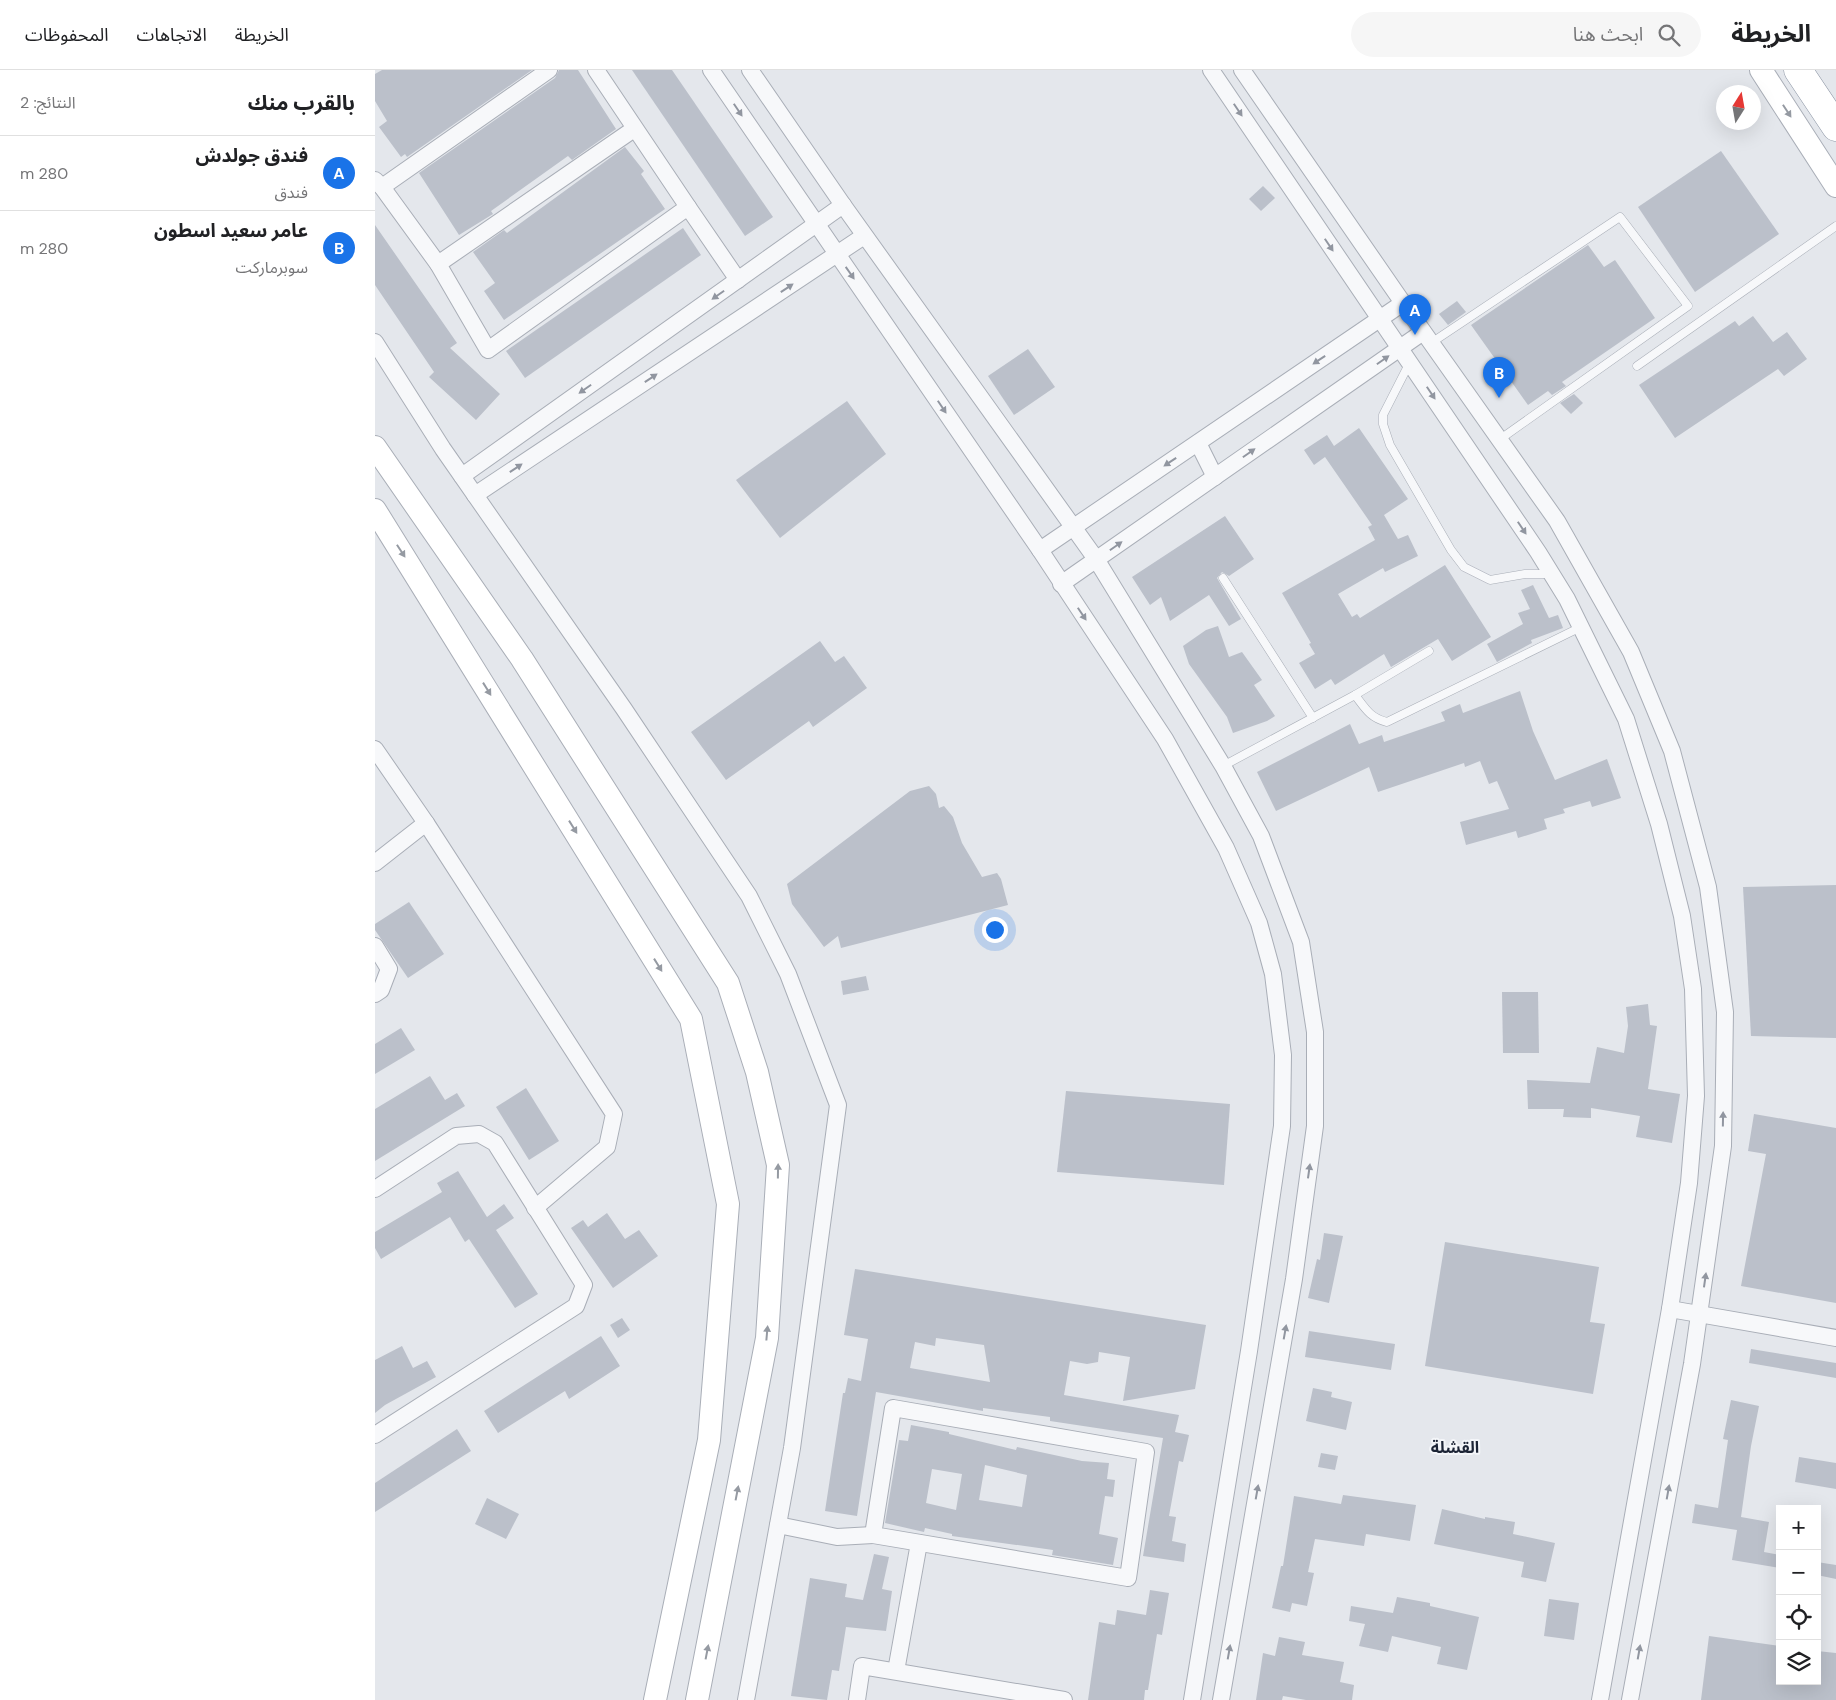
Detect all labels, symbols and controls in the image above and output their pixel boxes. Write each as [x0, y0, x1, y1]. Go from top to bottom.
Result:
search box [1351, 12, 1701, 57]
text: الخريطة [1731, 18, 1811, 49]
icon: search [1655, 21, 1683, 49]
text: ابحث هنا [1573, 22, 1643, 47]
text: المحفوظات [25, 23, 109, 47]
text: الاتجاهات [137, 23, 207, 47]
text: الخريطة [235, 23, 289, 47]
north arrow [1716, 85, 1761, 130]
text: بالقرب منك [248, 89, 355, 117]
text: النتائج: 2 [20, 92, 75, 113]
one-way arrow [733, 103, 743, 117]
one-way arrow [1233, 104, 1243, 117]
one-way arrow [1782, 104, 1792, 117]
text: فندق جولدش [196, 143, 308, 168]
text: 280 m [20, 163, 68, 184]
text: A [333, 163, 345, 184]
text: فندق [274, 182, 308, 203]
text: عامر سعيد اسطون [154, 218, 308, 243]
text: 280 m [20, 238, 68, 259]
text: B [334, 238, 344, 259]
one-way arrow [1324, 238, 1334, 252]
text: سوبرماركت [236, 257, 308, 278]
one-way arrow [845, 266, 855, 280]
one-way arrow [780, 283, 793, 293]
one-way arrow [711, 290, 724, 300]
pin: A [1399, 294, 1431, 335]
one-way arrow [1376, 355, 1389, 365]
one-way arrow [1312, 356, 1326, 365]
pin: B [1483, 357, 1515, 398]
one-way arrow [645, 374, 658, 383]
one-way arrow [578, 384, 592, 394]
one-way arrow [1426, 386, 1436, 400]
one-way arrow [937, 400, 947, 414]
one-way arrow [1242, 448, 1256, 458]
one-way arrow [1164, 457, 1177, 467]
one-way arrow [509, 464, 523, 473]
one-way arrow [1517, 521, 1527, 535]
one-way arrow [1109, 541, 1122, 551]
one-way arrow [397, 544, 406, 557]
one-way arrow [1077, 608, 1087, 621]
one-way arrow [482, 682, 492, 695]
one-way arrow [568, 820, 577, 834]
your location [982, 917, 1008, 943]
one-way arrow [653, 959, 663, 972]
one-way arrow [1719, 1111, 1727, 1127]
one-way arrow [774, 1163, 782, 1179]
one-way arrow [1305, 1163, 1313, 1179]
one-way arrow [1701, 1272, 1709, 1288]
one-way arrow [1281, 1323, 1289, 1339]
one-way arrow [763, 1325, 771, 1341]
district label: القشلة [1431, 1437, 1479, 1458]
one-way arrow [734, 1484, 742, 1500]
one-way arrow [1253, 1484, 1261, 1500]
one-way arrow [1665, 1484, 1673, 1500]
map controls [1776, 1505, 1821, 1685]
button: + [1776, 1505, 1821, 1550]
button: − [1776, 1550, 1821, 1595]
button: locate [1776, 1595, 1821, 1640]
button: layers [1776, 1640, 1821, 1685]
one-way arrow [703, 1644, 711, 1660]
one-way arrow [1225, 1644, 1233, 1660]
one-way arrow [1635, 1644, 1643, 1660]

